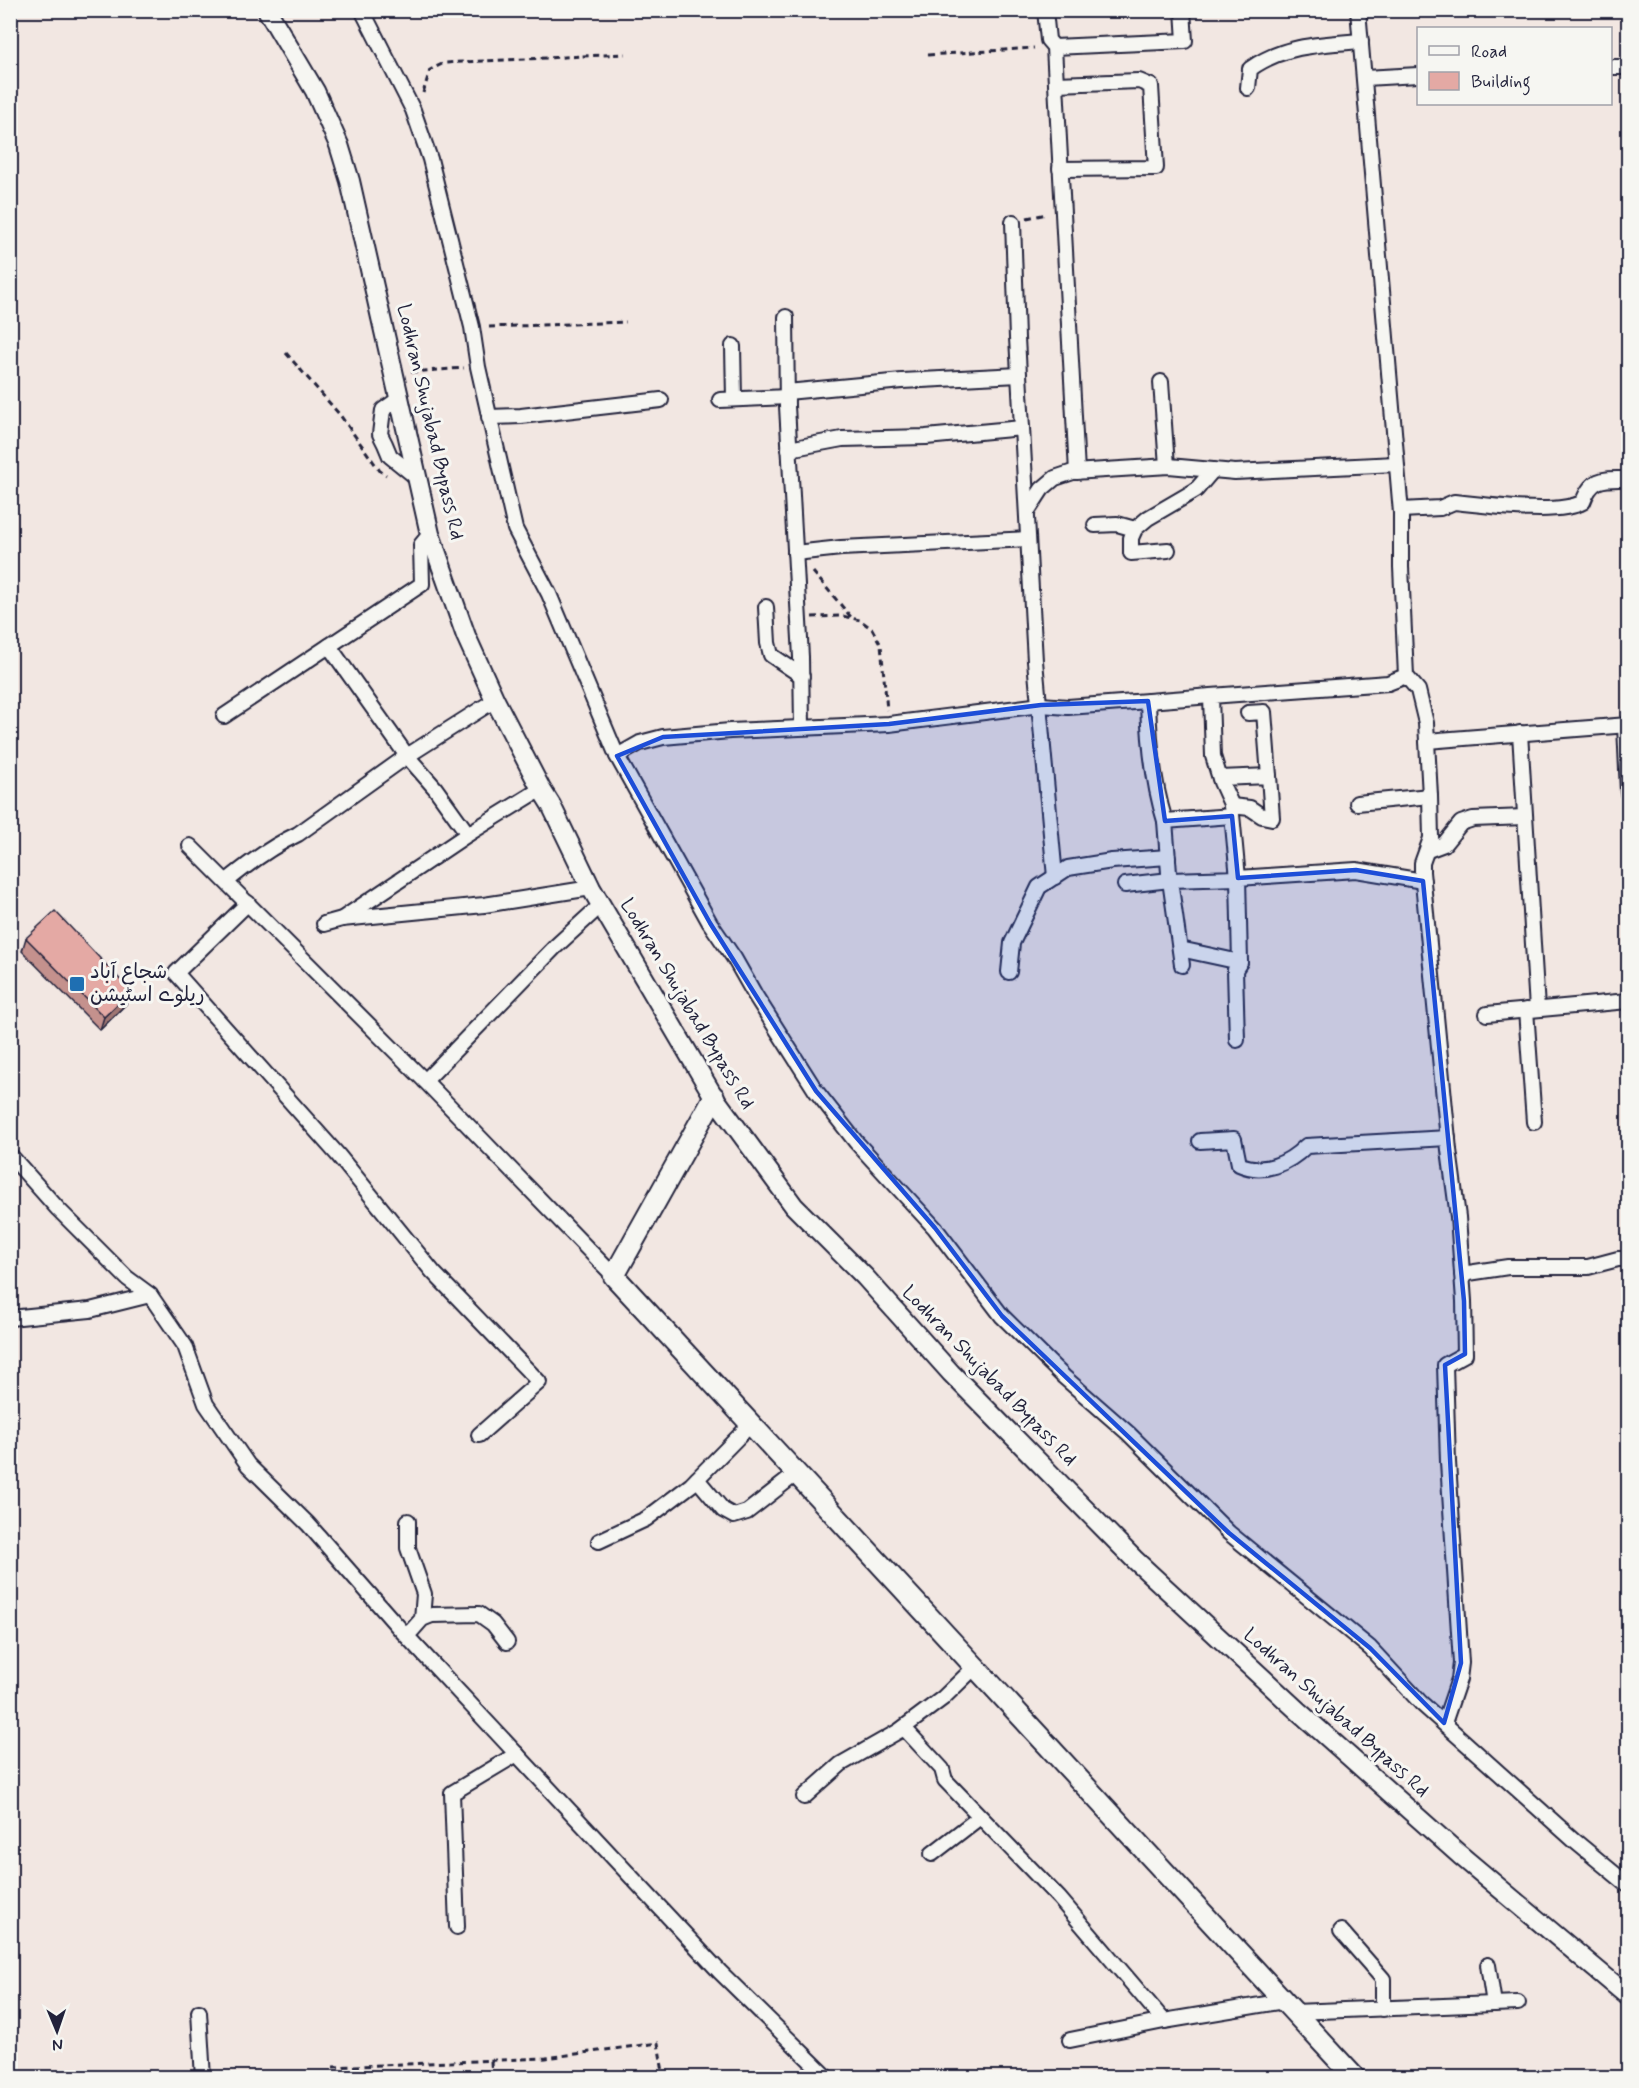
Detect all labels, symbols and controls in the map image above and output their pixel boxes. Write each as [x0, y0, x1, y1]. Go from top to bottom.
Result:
legend [1417, 27, 1612, 105]
text: Road [1471, 40, 1507, 64]
text: Building [1471, 70, 1531, 96]
street label: Lodhran Shujabad Bypass Rd [390, 301, 470, 543]
street label: Lodhran Shujabad Bypass Rd [613, 894, 761, 1114]
place label: شجاع آباد ریلوے اسٹیشن [90, 959, 205, 1009]
marker: شجاع آباد ریلوے اسٹیشن [68, 975, 86, 993]
street label: Lodhran Shujabad Bypass Rd [895, 1280, 1083, 1472]
street label: Lodhran Shujabad Bypass Rd [1237, 1622, 1435, 1804]
north arrow [27, 2001, 87, 2061]
text: N [52, 2034, 63, 2055]

